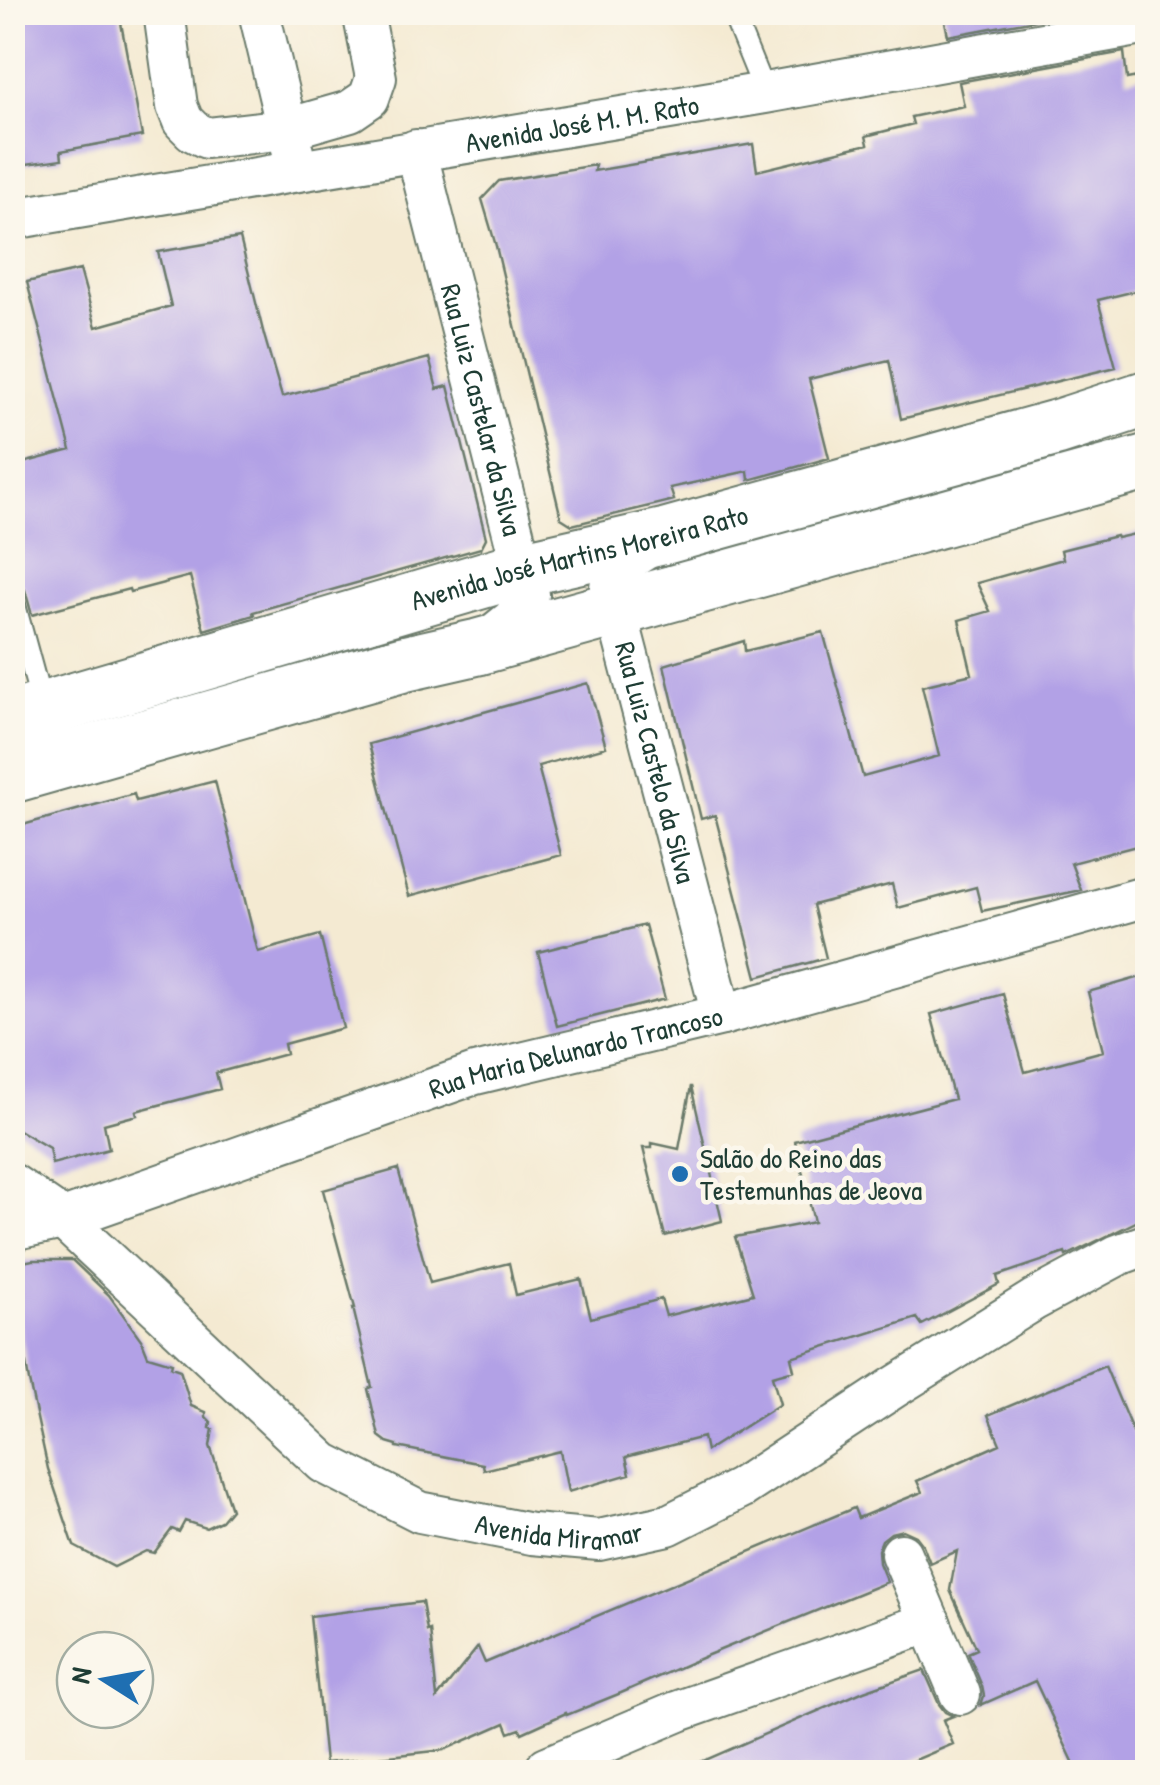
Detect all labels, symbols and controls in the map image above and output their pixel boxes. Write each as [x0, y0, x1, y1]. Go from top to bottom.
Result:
street label: Avenida José M. M. Rato [462, 85, 702, 162]
street label: Rua Luiz Castelar da Silva [432, 280, 532, 540]
street label: Avenida José Martins Moreira Rato [406, 495, 752, 619]
street label: Rua Luiz Castelo da Silva [606, 638, 706, 887]
street label: Rua Maria Delunardo Trancoso [424, 997, 726, 1108]
place label: Salão do Reino das Testemunhas de Jeova [700, 1139, 922, 1209]
marker: Salão do Reino das Testemunhas de Jeova [669, 1163, 691, 1185]
street label: Avenida Miramar [472, 1504, 646, 1559]
north arrow [55, 1630, 155, 1730]
text: N [60, 1664, 101, 1686]

